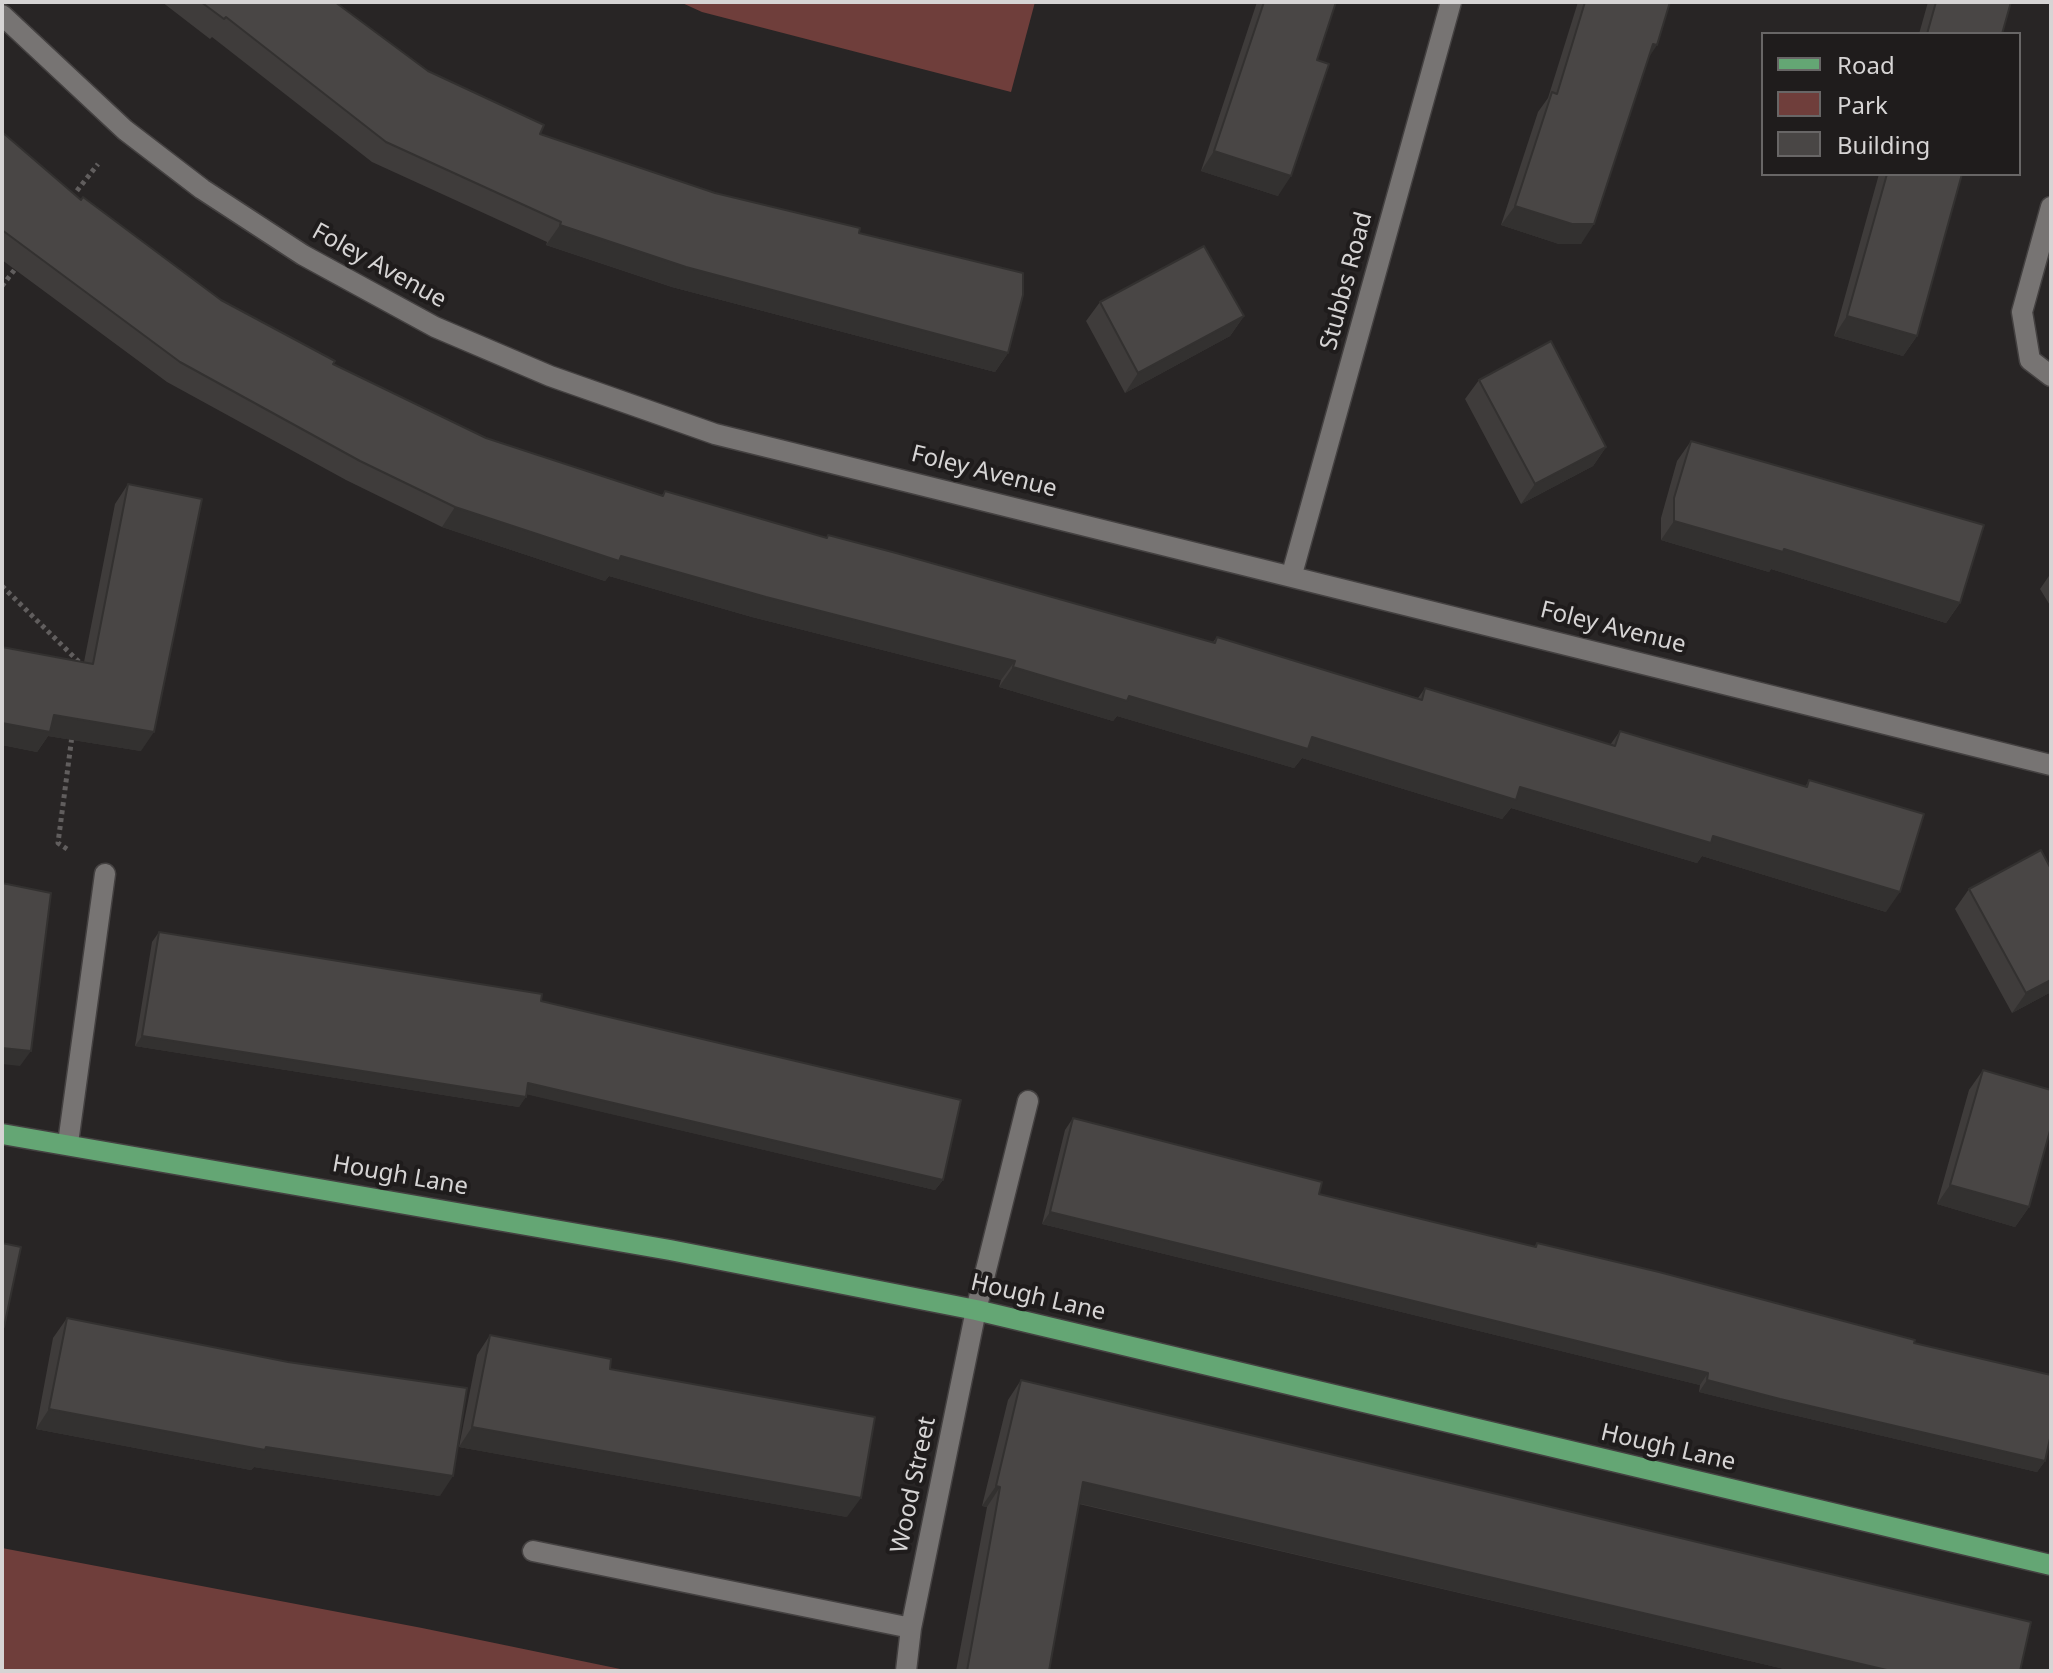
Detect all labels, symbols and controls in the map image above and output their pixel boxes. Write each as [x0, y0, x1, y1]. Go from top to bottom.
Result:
legend [1761, 32, 2021, 176]
text: Road [1837, 48, 1895, 81]
text: Park [1837, 88, 1888, 121]
text: Building [1837, 128, 1930, 161]
street label: Stubbs Road [1315, 209, 1379, 353]
street label: Foley Avenue [307, 217, 451, 315]
street label: Foley Avenue [908, 440, 1060, 504]
street label: Foley Avenue [1537, 596, 1689, 660]
street label: Hough Lane [330, 1150, 470, 1202]
street label: Hough Lane [968, 1269, 1108, 1327]
street label: Wood Street [885, 1414, 943, 1556]
street label: Hough Lane [1598, 1419, 1738, 1477]

